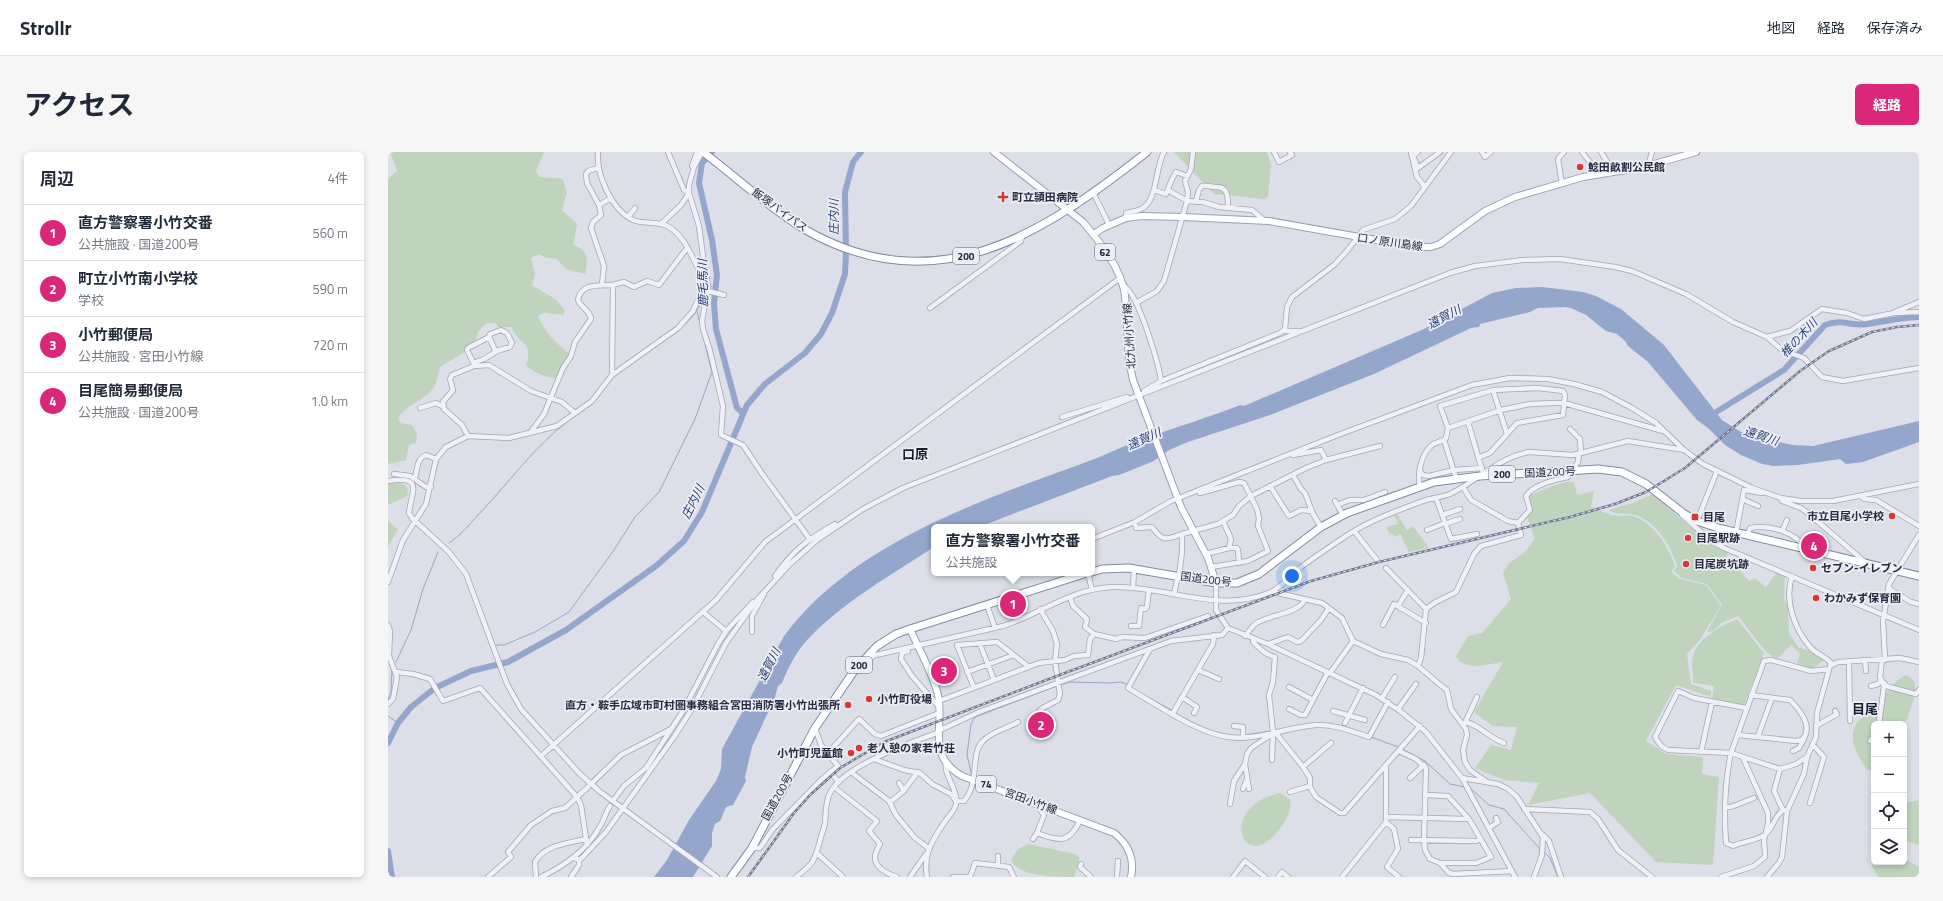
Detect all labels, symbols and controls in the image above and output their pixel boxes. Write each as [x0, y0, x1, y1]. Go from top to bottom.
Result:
text: Strollr [20, 13, 72, 42]
text: 地図 [1767, 17, 1795, 38]
text: 経路 [1817, 17, 1845, 38]
text: 保存済み [1867, 17, 1923, 38]
text: アクセス [24, 83, 135, 126]
button: 経路 [1855, 84, 1919, 125]
place label: 鯰田畝割公民館 [1588, 159, 1665, 175]
marker: 鯰田畝割公民館 [1575, 162, 1585, 172]
text: 周辺 [40, 166, 74, 192]
text: 4件 [328, 168, 348, 188]
street label: 飯塚バイパス [749, 184, 811, 236]
place label: 町立頴田病院 [1012, 189, 1078, 205]
marker: 町立頴田病院 [997, 191, 1009, 203]
water label: 庄内川 [824, 197, 843, 235]
text: 直方警察署小竹交番 [78, 211, 213, 234]
text: 1 [49, 223, 57, 243]
text: 560 m [312, 223, 348, 243]
street label: 口ノ原川島線 [1356, 229, 1424, 255]
text: 公共施設 · 国道200号 [78, 234, 199, 254]
road number: 62 [1095, 244, 1115, 260]
road number: 200 [953, 248, 979, 264]
water label: 鹿毛馬川 [693, 257, 712, 307]
text: 町立小竹南小学校 [78, 267, 198, 290]
text: 2 [49, 279, 57, 299]
text: 590 m [312, 279, 348, 299]
text: 学校 [78, 290, 104, 310]
water label: 遠賀川 [1423, 299, 1466, 333]
street label: 北九州小竹線 [1119, 303, 1139, 369]
water label: 椎の木川 [1775, 312, 1823, 362]
text: 小竹郵便局 [78, 323, 153, 346]
text: 3 [49, 335, 57, 355]
text: 720 m [312, 335, 348, 355]
text: 公共施設 · 宮田小竹線 [78, 346, 204, 366]
text: 目尾簡易郵便局 [78, 379, 183, 402]
text: 4 [49, 391, 57, 411]
text: 1.0 km [311, 391, 348, 411]
text: 公共施設 · 国道200号 [78, 402, 199, 422]
water label: 遠賀川 [1741, 421, 1783, 451]
water label: 遠賀川 [1123, 422, 1166, 455]
district label: 口原 [902, 444, 928, 464]
street label: 国道200号 [1524, 463, 1576, 481]
road number: 200 [1489, 466, 1515, 482]
water label: 庄内川 [676, 480, 710, 522]
place label: 市立目尾小学校 [1807, 508, 1884, 524]
place label: 目尾 [1703, 509, 1725, 525]
marker: 市立目尾小学校 [1887, 511, 1897, 521]
marker: 目尾 [1690, 512, 1700, 522]
popup [931, 524, 1095, 576]
text: 直方警察署小竹交番 [945, 529, 1081, 552]
place label: 目尾駅跡 [1696, 530, 1740, 546]
pin: 4 [1801, 531, 1827, 561]
marker: 目尾駅跡 [1683, 533, 1693, 543]
text: 公共施設 [945, 552, 998, 572]
place label: 目尾炭坑跡 [1694, 556, 1749, 572]
marker: 目尾炭坑跡 [1681, 559, 1691, 569]
place label: セブン-イレブン [1821, 560, 1903, 576]
marker: セブン-イレブン [1808, 563, 1818, 573]
your location [1282, 566, 1302, 586]
street label: 国道200号 [1179, 568, 1233, 590]
pin: 1 [1000, 589, 1026, 619]
place label: わかみず保育園 [1824, 590, 1901, 606]
marker: わかみず保育園 [1811, 593, 1821, 603]
water label: 遠賀川 [752, 643, 786, 685]
pin: 3 [931, 656, 957, 686]
road number: 200 [846, 657, 872, 673]
place label: 小竹町役場 [877, 691, 932, 707]
marker: 小竹町役場 [864, 694, 874, 704]
place label: 直方・鞍手広域市町村圏事務組合宮田消防署小竹出張所 [565, 697, 840, 713]
district label: 目尾 [1852, 699, 1878, 719]
marker: 直方・鞍手広域市町村圏事務組合宮田消防署小竹出張所 [843, 700, 853, 710]
pin: 2 [1028, 710, 1054, 740]
map controls [1871, 721, 1907, 865]
button: + [1871, 721, 1907, 757]
place label: 老人憩の家若竹荘 [867, 740, 955, 756]
marker: 老人憩の家若竹荘 [854, 743, 864, 753]
place label: 小竹町児童館 [777, 745, 843, 761]
marker: 小竹町児童館 [846, 748, 856, 758]
button: − [1871, 757, 1907, 793]
street label: 国道200号 [758, 771, 796, 823]
road number: 74 [976, 776, 996, 792]
street label: 宮田小竹線 [1002, 784, 1060, 818]
button: locate [1871, 793, 1907, 829]
button: layers [1871, 829, 1907, 865]

